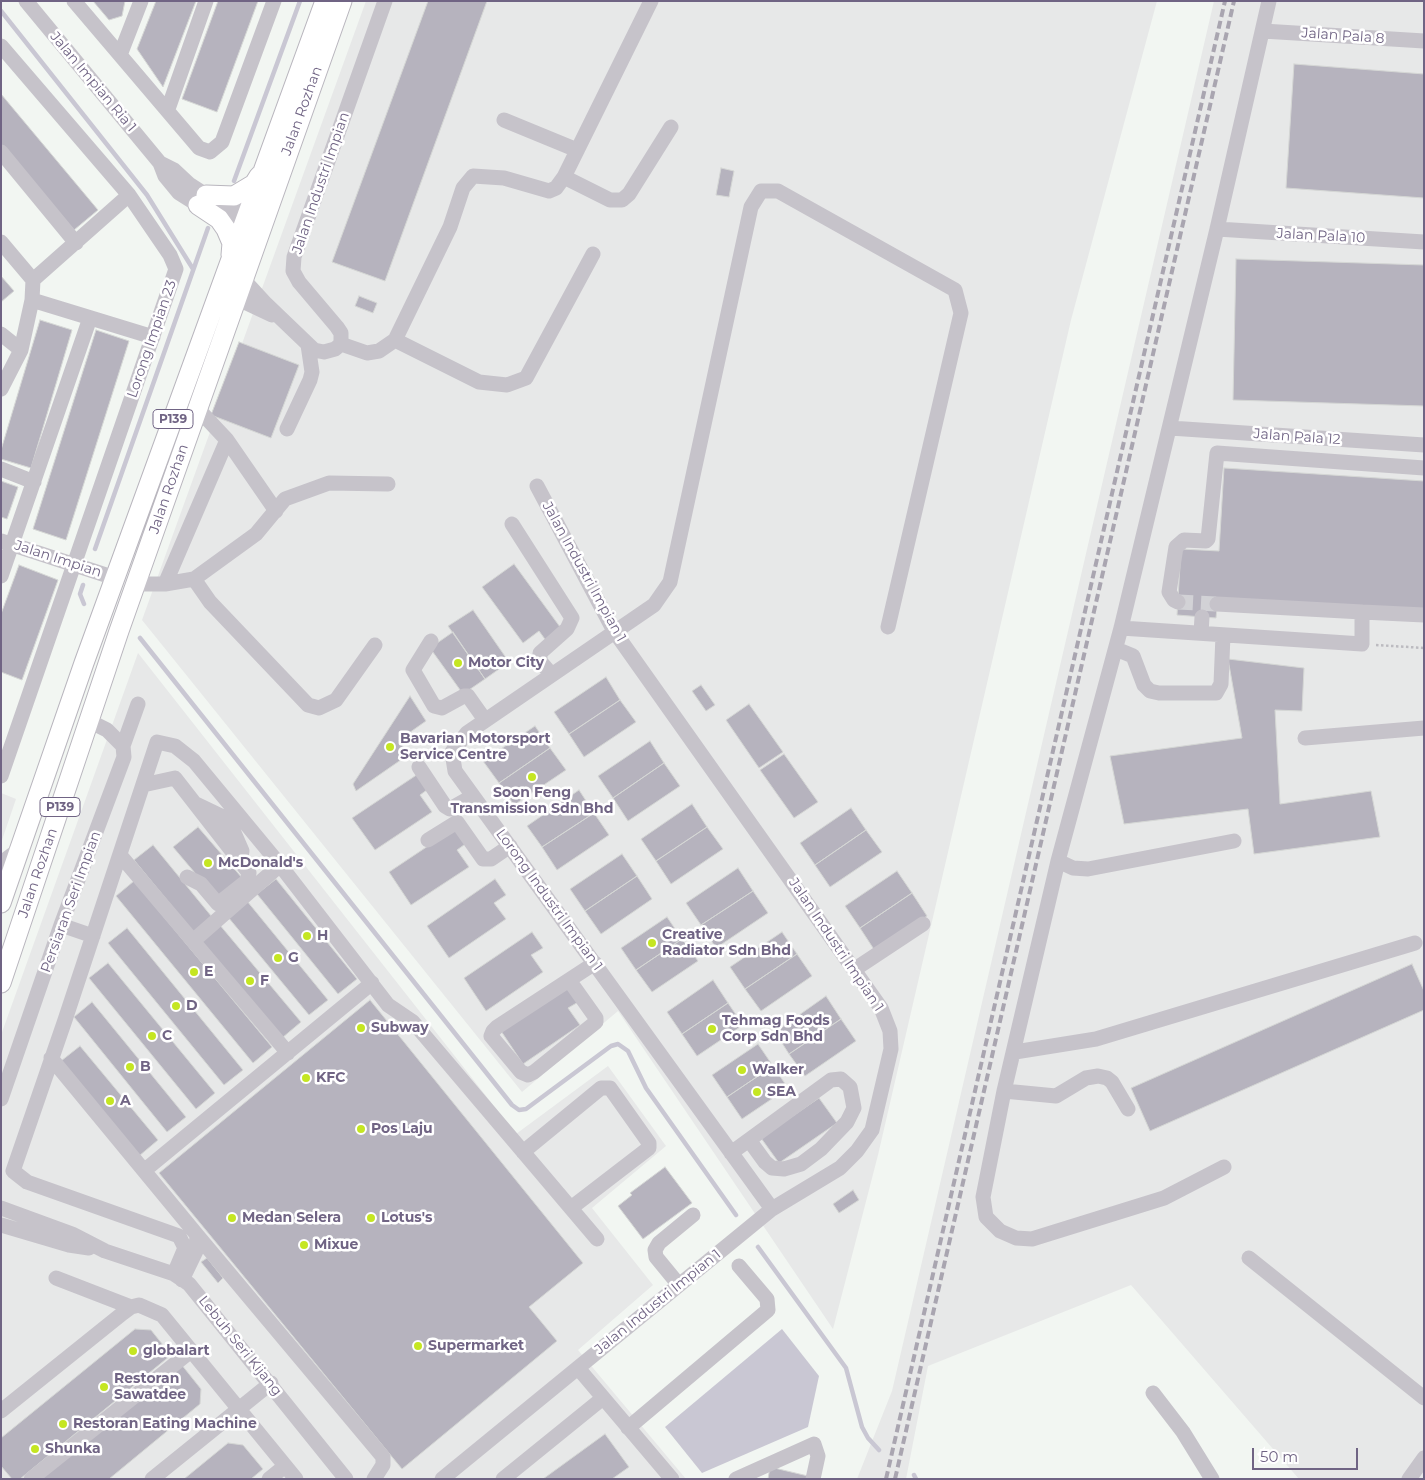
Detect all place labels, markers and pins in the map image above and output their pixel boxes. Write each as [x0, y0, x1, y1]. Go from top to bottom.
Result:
place label: Motor City [468, 655, 544, 671]
marker: Motor City [452, 657, 464, 669]
place label: Bavarian Motorsport Service Centre [400, 731, 551, 764]
marker: Bavarian Motorsport Service Centre [384, 741, 396, 753]
marker: Soon Feng Transmission Sdn Bhd [526, 771, 538, 783]
place label: Soon Feng Transmission Sdn Bhd [451, 785, 613, 818]
place label: McDonald's [218, 855, 303, 871]
marker: McDonald's [202, 857, 214, 869]
place label: Creative Radiator Sdn Bhd [662, 927, 791, 960]
place label: H [317, 928, 328, 944]
marker: H [301, 930, 313, 942]
marker: Creative Radiator Sdn Bhd [646, 937, 658, 949]
place label: G [288, 950, 299, 966]
marker: G [272, 952, 284, 964]
place label: E [204, 964, 213, 980]
marker: E [188, 966, 200, 978]
place label: F [260, 973, 269, 989]
marker: F [244, 975, 256, 987]
place label: D [186, 998, 198, 1014]
marker: D [170, 1000, 182, 1012]
place label: Tehmag Foods Corp Sdn Bhd [722, 1013, 830, 1046]
place label: Subway [371, 1020, 429, 1036]
marker: Subway [355, 1022, 367, 1034]
marker: Tehmag Foods Corp Sdn Bhd [706, 1023, 718, 1035]
place label: C [162, 1028, 172, 1044]
marker: C [146, 1030, 158, 1042]
place label: B [140, 1059, 151, 1075]
marker: B [124, 1061, 136, 1073]
place label: Walker [752, 1062, 804, 1078]
marker: Walker [736, 1064, 748, 1076]
place label: KFC [316, 1070, 345, 1086]
marker: KFC [300, 1072, 312, 1084]
place label: SEA [767, 1084, 796, 1100]
marker: SEA [751, 1086, 763, 1098]
place label: A [120, 1093, 131, 1109]
marker: A [104, 1095, 116, 1107]
place label: Pos Laju [371, 1121, 433, 1137]
marker: Pos Laju [355, 1123, 367, 1135]
place label: Medan Selera [242, 1210, 341, 1226]
place label: Lotus's [381, 1210, 432, 1226]
marker: Medan Selera [226, 1212, 238, 1224]
marker: Lotus's [365, 1212, 377, 1224]
place label: Mixue [314, 1237, 358, 1253]
marker: Mixue [298, 1239, 310, 1251]
place label: Supermarket [428, 1338, 524, 1354]
marker: Supermarket [412, 1340, 424, 1352]
place label: globalart [143, 1343, 210, 1359]
marker: globalart [127, 1345, 139, 1357]
place label: Restoran Sawatdee [114, 1371, 186, 1404]
marker: Restoran Sawatdee [98, 1381, 110, 1393]
place label: Restoran Eating Machine [73, 1416, 257, 1432]
marker: Restoran Eating Machine [57, 1418, 69, 1430]
place label: Shunka [45, 1441, 101, 1457]
marker: Shunka [29, 1443, 41, 1455]

